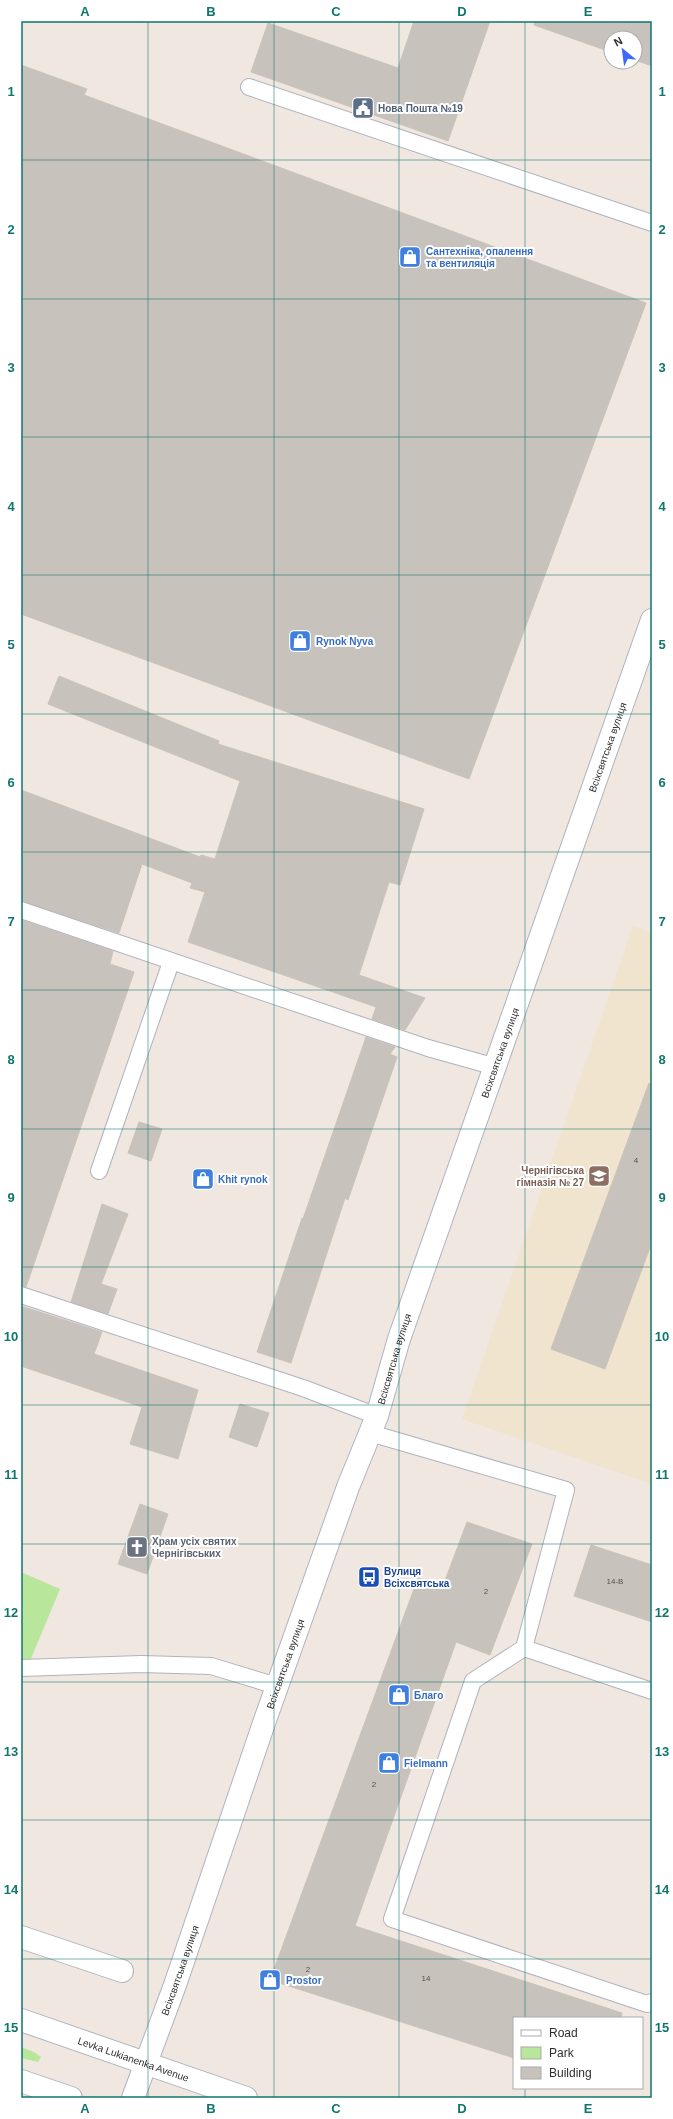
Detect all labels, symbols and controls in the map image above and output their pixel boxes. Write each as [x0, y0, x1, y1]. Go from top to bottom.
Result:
text: A [80, 4, 90, 19]
text: B [206, 4, 216, 19]
text: C [331, 4, 341, 19]
text: D [457, 4, 467, 19]
text: E [584, 4, 593, 19]
north arrow [603, 30, 643, 70]
text: N [612, 34, 625, 48]
text: 1 [7, 84, 15, 99]
text: 1 [658, 84, 666, 99]
public building icon: Нова Пошта №19 [350, 95, 376, 121]
place label: Нова Пошта №19 [378, 103, 463, 114]
text: 2 [7, 222, 15, 237]
text: 2 [658, 222, 666, 237]
shop icon: Сантехніка, опалення та вентиляція [397, 244, 423, 270]
place label: Сантехніка, опалення та вентиляція [426, 246, 533, 269]
text: 3 [7, 360, 15, 375]
text: 3 [658, 360, 666, 375]
text: 4 [7, 499, 15, 514]
text: 4 [658, 499, 666, 514]
shop icon: Rynok Nyva [287, 628, 313, 654]
place label: Rynok Nyva [316, 636, 374, 647]
text: 5 [7, 637, 15, 652]
text: 5 [658, 637, 666, 652]
street label: Всіхсвятська вулиця [587, 701, 629, 794]
text: 6 [7, 775, 15, 790]
text: 6 [658, 775, 666, 790]
text: 7 [7, 914, 15, 929]
text: 7 [658, 914, 666, 929]
street label: Всіхсвятська вулиця [479, 1006, 521, 1099]
text: 8 [7, 1052, 15, 1067]
text: 8 [658, 1052, 666, 1067]
house number: 4 [634, 1156, 639, 1165]
school or university icon: Чернігівська гімназія № 27 [586, 1163, 612, 1189]
place label: Чернігівська гімназія № 27 [517, 1165, 584, 1188]
shop icon: Khit rynok [190, 1166, 216, 1192]
place label: Khit rynok [218, 1174, 268, 1185]
text: 9 [7, 1190, 15, 1205]
text: 9 [658, 1190, 666, 1205]
street label: Всіхсвятська вулиця [376, 1312, 414, 1406]
text: 10 [4, 1329, 18, 1344]
text: 10 [655, 1329, 669, 1344]
text: 11 [4, 1467, 18, 1482]
text: 11 [655, 1467, 669, 1482]
church icon: Храм усіх святих Чернігівських [124, 1534, 150, 1560]
place label: Храм усіх святих Чернігівських [152, 1536, 237, 1559]
bus stop icon: Вулиця Всіхсвятська [356, 1564, 382, 1590]
place label: Вулиця Всіхсвятська [384, 1566, 450, 1589]
house number: 14-В [607, 1577, 623, 1586]
house number: 2 [484, 1587, 489, 1596]
text: 12 [4, 1605, 18, 1620]
text: 12 [655, 1605, 669, 1620]
street label: Всіхсвятська вулиця [264, 1618, 307, 1710]
shop icon: Благо [386, 1682, 412, 1708]
place label: Благо [414, 1690, 443, 1701]
text: 13 [4, 1744, 18, 1759]
text: 13 [655, 1744, 669, 1759]
shop icon: Fielmann [376, 1750, 402, 1776]
place label: Fielmann [404, 1758, 448, 1769]
house number: 2 [372, 1780, 377, 1789]
text: 14 [4, 1882, 19, 1897]
text: 14 [655, 1882, 670, 1897]
street label: Всіхсвятська вулиця [159, 1924, 201, 2017]
house number: 2 [306, 1965, 311, 1974]
shop icon: Prostor [257, 1967, 283, 1993]
house number: 14 [422, 1974, 431, 1983]
place label: Prostor [286, 1975, 322, 1986]
legend [513, 2017, 643, 2089]
text: 15 [4, 2020, 18, 2035]
text: 15 [655, 2020, 669, 2035]
text: Road [549, 2026, 578, 2040]
street label: Levka Lukianenka Avenue [76, 2035, 191, 2084]
text: Park [549, 2046, 575, 2060]
text: Building [549, 2066, 592, 2080]
text: A [80, 2101, 90, 2116]
text: B [206, 2101, 216, 2116]
text: C [331, 2101, 341, 2116]
text: D [457, 2101, 467, 2116]
text: E [584, 2101, 593, 2116]

